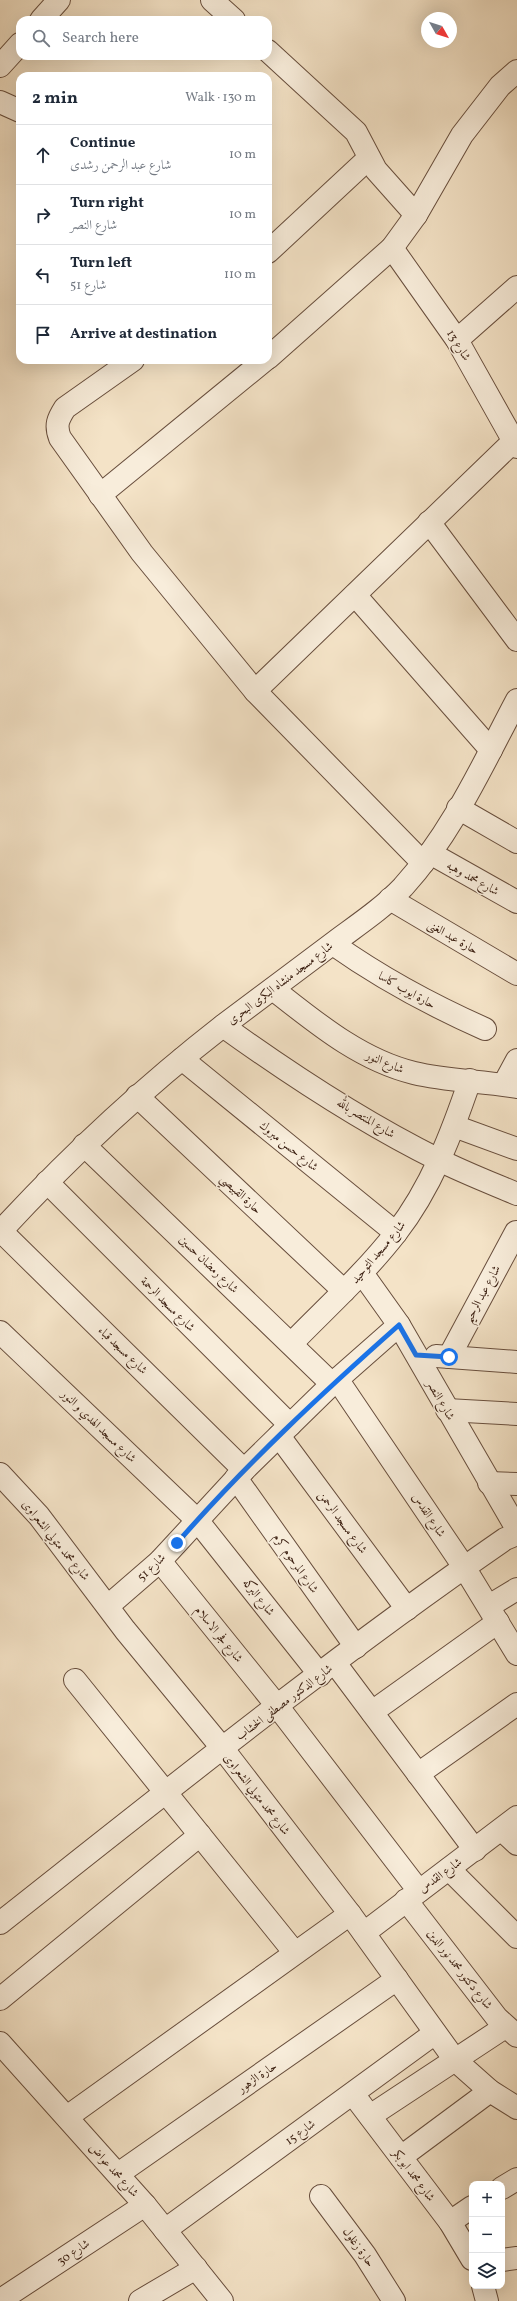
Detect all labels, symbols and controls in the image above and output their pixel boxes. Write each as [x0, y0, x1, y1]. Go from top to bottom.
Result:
north arrow [421, 12, 457, 48]
search box [16, 16, 272, 60]
icon: search [30, 27, 52, 49]
text: Search here [62, 28, 139, 49]
text: 2 min [32, 87, 78, 110]
text: Walk · 130 m [185, 89, 256, 107]
text: Continue [70, 133, 135, 154]
icon: ahead [32, 144, 54, 166]
text: 10 m [229, 146, 256, 164]
text: شارع عبد الرحمن رشدى [70, 157, 171, 175]
text: Turn right [70, 193, 144, 214]
icon: right [32, 204, 54, 226]
text: 10 m [229, 206, 256, 224]
text: شارع النصر [70, 217, 117, 235]
text: Turn left [70, 253, 132, 274]
icon: left [32, 264, 54, 286]
text: 110 m [224, 266, 256, 284]
text: شارع 51 [70, 277, 106, 295]
icon: arrive [32, 324, 54, 346]
text: Arrive at destination [70, 324, 217, 345]
street label: شارع 13 [441, 327, 474, 365]
street label: شارع محمد وهبه [442, 858, 502, 902]
street label: حارة عبد الغنى [424, 917, 481, 959]
street label: شارع مسجد منشاه البكرى البحرى [224, 939, 338, 1030]
street label: حارة ايوب كاسا [375, 969, 438, 1013]
street label: شارع النور [361, 1047, 406, 1080]
street label: شارع المنتصر بالله [332, 1093, 399, 1144]
street label: شارع حسن مبروك [254, 1118, 321, 1177]
street label: حارة القبيصي [215, 1171, 265, 1220]
street label: شارع مسجد التوحيد [348, 1218, 411, 1289]
street label: شارع رمضان حسين [174, 1232, 242, 1299]
street label: شارع عبد الرحيم [461, 1263, 508, 1328]
street label: شارع مسجد الرحمة [135, 1274, 198, 1337]
street label: شارع مسجد قباء [93, 1323, 151, 1380]
route start [440, 1348, 458, 1366]
street label: شارع النصر [420, 1376, 458, 1425]
street label: شارع مسجد الهدي و النور [55, 1386, 139, 1468]
street label: شارع مسجد الرحمن [312, 1488, 371, 1559]
street label: شارع القدس [406, 1490, 449, 1542]
street label: شارع محمد متولي الشعراوى [16, 1497, 93, 1586]
street label: شارع المرحوم كرم [267, 1530, 322, 1598]
route end [168, 1534, 186, 1552]
street label: شارع 51 [134, 1550, 171, 1587]
street label: شارع البركه [237, 1575, 279, 1621]
street label: شارع فجر الاسلام [189, 1603, 246, 1668]
street label: شارع الدكتور مصطفى الخشاب [233, 1661, 338, 1746]
street label: شارع محمد متولي الشعراوى [218, 1751, 293, 1840]
street label: شارع القدس [416, 1855, 467, 1899]
street label: شارع دكتور محمد نور الدين [421, 1926, 496, 2014]
street label: حارة الزهور [234, 2058, 280, 2098]
street label: شارع 15 [282, 2116, 320, 2151]
street label: شارع محمد عواض [83, 2140, 142, 2202]
street label: شارع محمد ابو بكر [385, 2145, 438, 2206]
map controls [469, 2181, 505, 2289]
button: + [469, 2181, 505, 2217]
button: − [469, 2217, 505, 2253]
street label: حارة زغلول [338, 2225, 378, 2271]
street label: شارع 30 [54, 2236, 94, 2271]
button: layers [469, 2253, 505, 2289]

